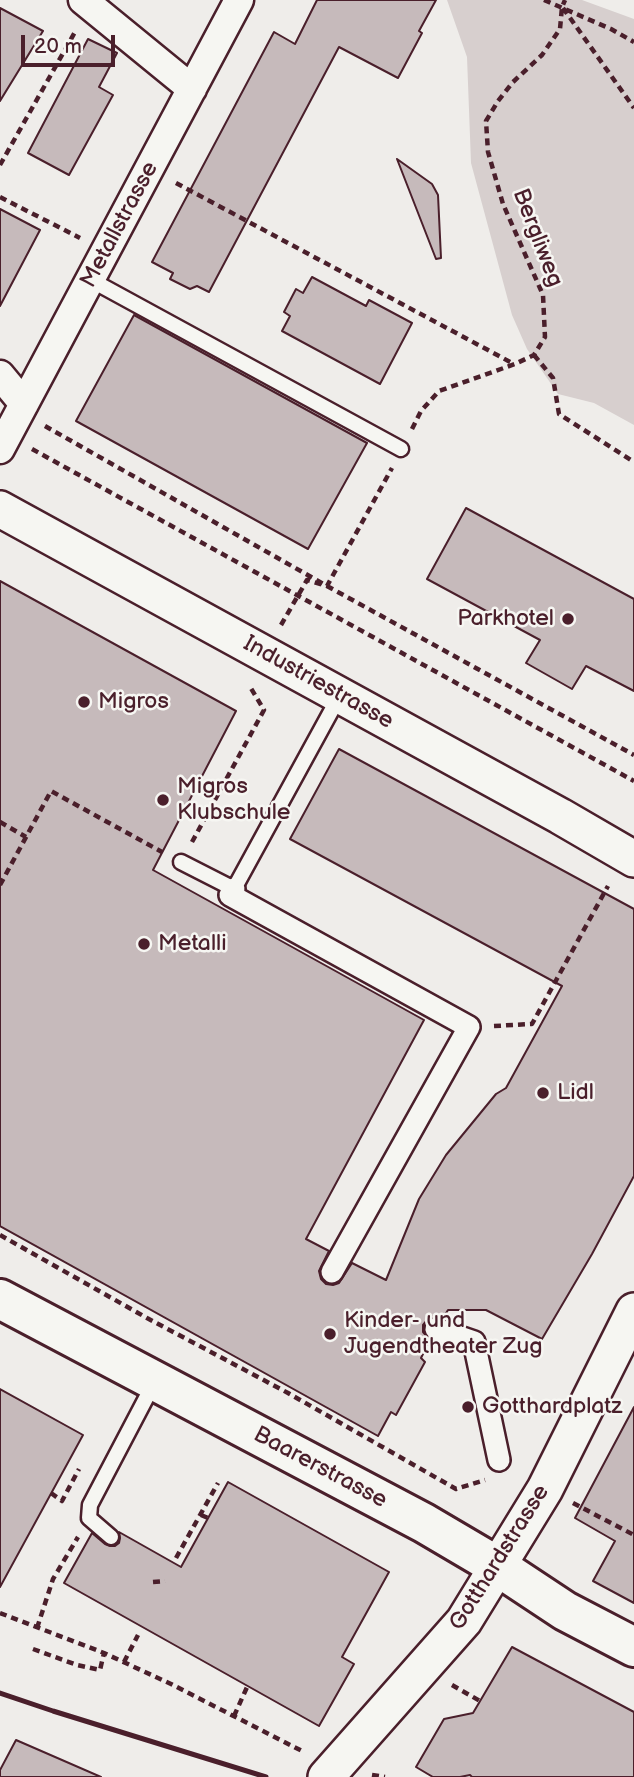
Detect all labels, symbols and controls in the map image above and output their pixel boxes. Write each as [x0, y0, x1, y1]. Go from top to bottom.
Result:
scale bar [24, 21, 119, 65]
text: 20 m [34, 34, 82, 59]
street label: Metallstrasse [75, 157, 165, 293]
street label: Bergliweg [506, 185, 568, 291]
place label: Parkhotel [457, 605, 554, 633]
marker: Parkhotel [560, 611, 576, 627]
street label: Industriestrasse [238, 630, 398, 736]
place label: Migros [98, 688, 169, 716]
marker: Migros [76, 694, 92, 710]
place label: Migros Klubschule [177, 773, 290, 827]
marker: Migros Klubschule [155, 792, 171, 808]
place label: Metalli [158, 930, 227, 958]
marker: Metalli [136, 936, 152, 952]
place label: Lidl [557, 1079, 594, 1107]
marker: Lidl [535, 1085, 551, 1101]
place label: Kinder- und Jugendtheater Zug [344, 1307, 543, 1361]
marker: Kinder- und Jugendtheater Zug [322, 1326, 338, 1342]
place label: Gotthardplatz [482, 1393, 622, 1421]
marker: Gotthardplatz [460, 1399, 476, 1415]
street label: Baarerstrasse [248, 1421, 392, 1515]
street label: Gotthardstrasse [444, 1480, 556, 1636]

